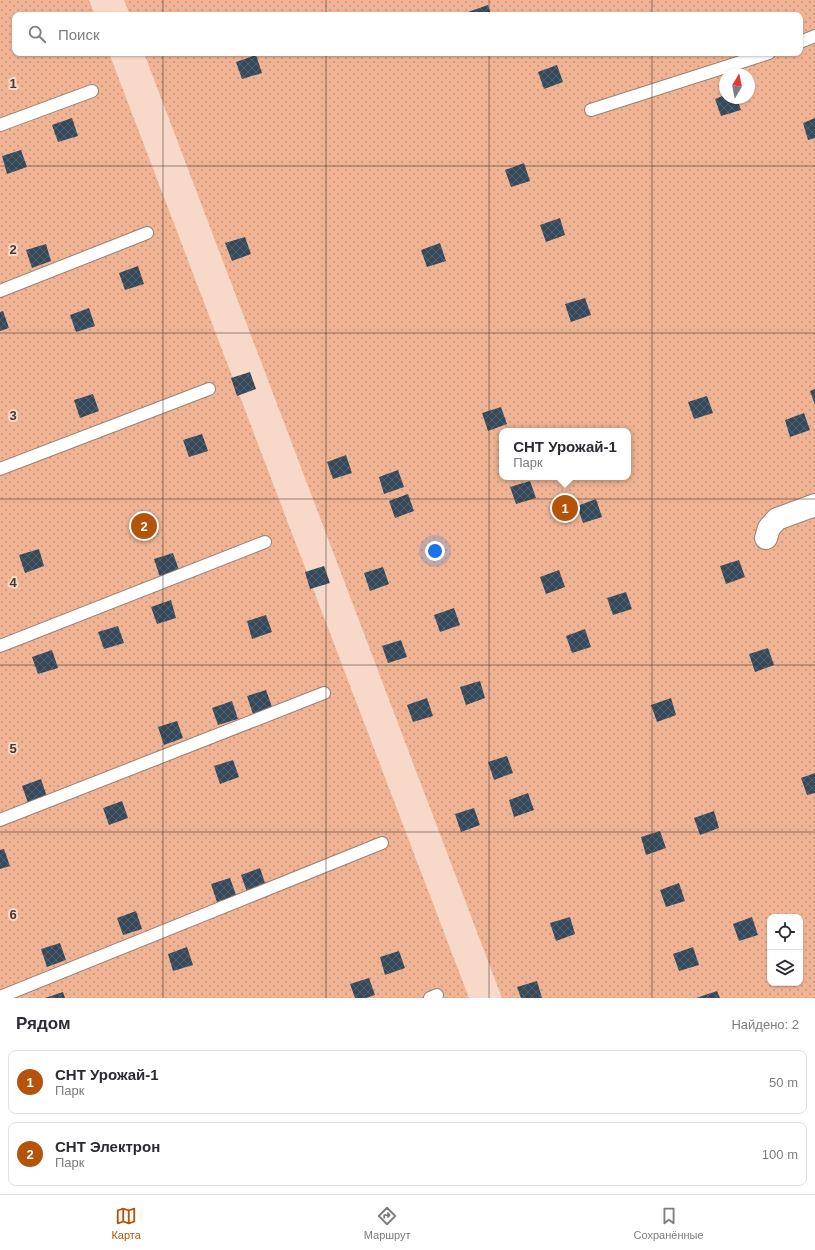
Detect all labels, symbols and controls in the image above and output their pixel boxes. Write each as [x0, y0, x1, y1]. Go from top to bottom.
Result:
search box [12, 12, 803, 56]
icon: search [26, 23, 48, 45]
text: Поиск [58, 26, 100, 43]
north arrow [719, 68, 755, 104]
text: 1 [9, 76, 17, 91]
text: 2 [9, 242, 17, 257]
text: 3 [9, 408, 17, 423]
popup [499, 428, 631, 480]
text: СНТ Урожай-1 [513, 438, 617, 455]
text: Парк [513, 455, 543, 470]
pin: 1 [552, 493, 578, 523]
pin: 2 [131, 511, 157, 541]
your location [425, 541, 445, 561]
text: 4 [9, 575, 17, 590]
text: 5 [9, 741, 17, 756]
text: 6 [9, 907, 17, 922]
map controls [767, 914, 803, 986]
button: locate [767, 914, 803, 950]
button: layers [767, 950, 803, 986]
text: Рядом [16, 1014, 71, 1033]
text: Найдено: 2 [731, 1017, 799, 1032]
text: СНТ Урожай-1 [55, 1066, 159, 1083]
text: 1 [26, 1075, 34, 1090]
text: 50 m [769, 1075, 798, 1090]
text: Парк [55, 1083, 85, 1098]
text: СНТ Электрон [55, 1138, 160, 1155]
text: 2 [26, 1147, 34, 1162]
text: 100 m [762, 1147, 798, 1162]
text: Парк [55, 1155, 85, 1170]
tab: Карта [111, 1205, 141, 1241]
tab: Маршрут [364, 1205, 411, 1241]
tab: Сохранённые [634, 1205, 704, 1241]

